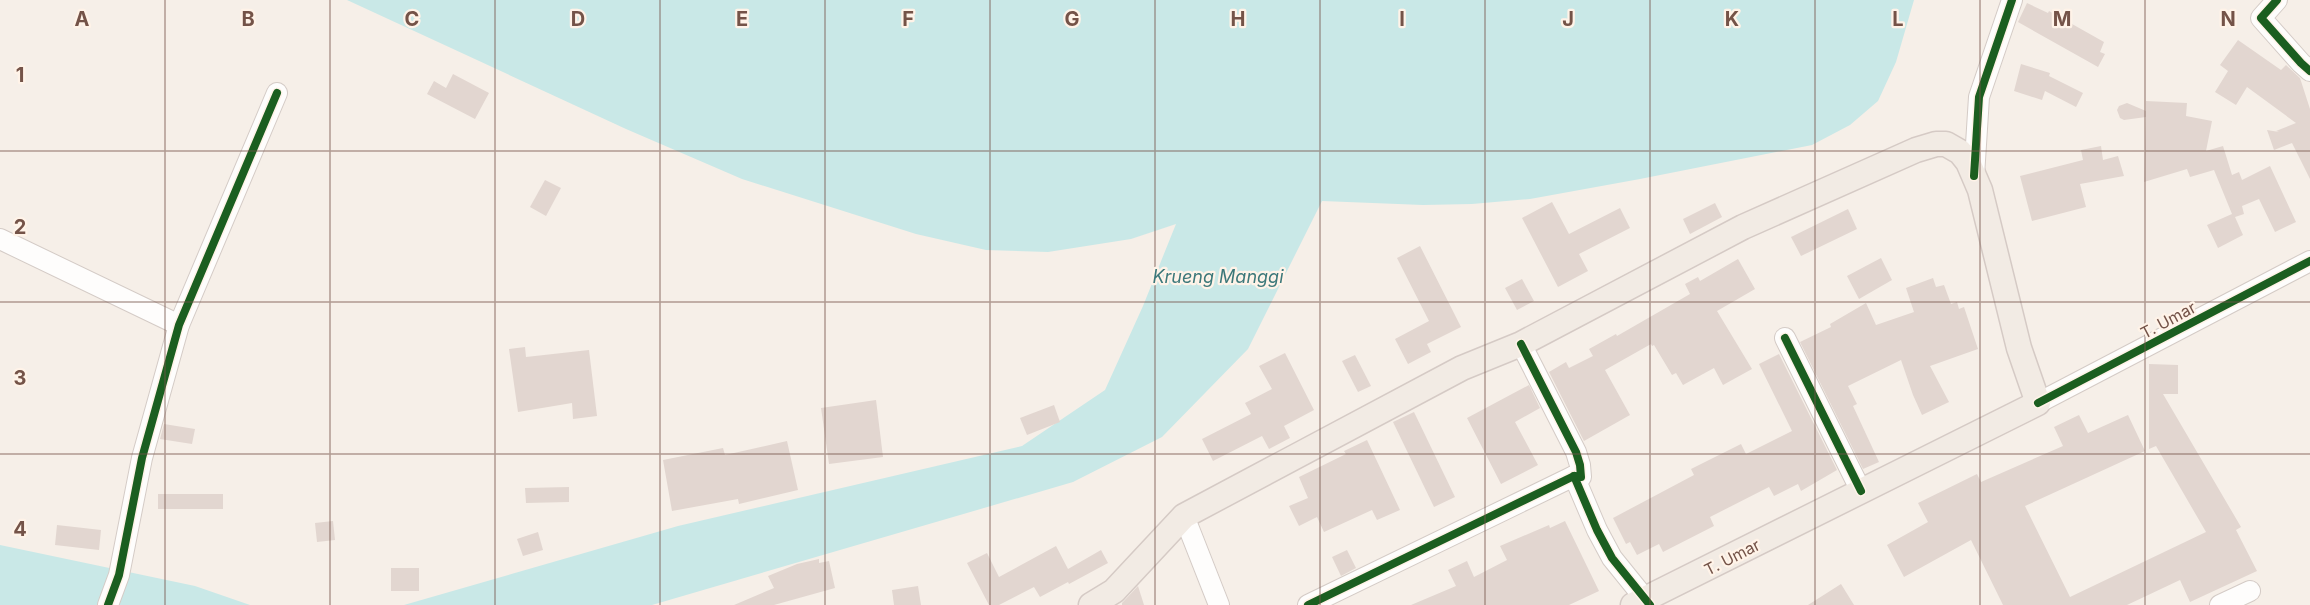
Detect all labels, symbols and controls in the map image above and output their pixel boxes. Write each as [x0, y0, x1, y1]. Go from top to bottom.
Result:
text: A [75, 7, 90, 31]
text: B [241, 7, 255, 31]
text: C [405, 7, 419, 31]
text: D [571, 7, 585, 31]
text: E [736, 7, 748, 31]
text: F [902, 7, 914, 31]
text: G [1064, 7, 1080, 31]
text: H [1231, 7, 1245, 31]
text: I [1399, 7, 1405, 31]
text: J [1562, 7, 1574, 31]
text: K [1725, 7, 1739, 31]
text: L [1892, 7, 1904, 31]
text: M [2053, 7, 2071, 31]
text: N [2220, 7, 2236, 31]
text: 1 [16, 63, 24, 87]
text: 2 [14, 215, 26, 239]
water label: Krueng Manggi [1152, 266, 1284, 287]
street label: T. Umar [2137, 297, 2199, 343]
text: 3 [14, 366, 26, 390]
text: 4 [13, 517, 27, 541]
street label: T. Umar [1701, 535, 1763, 579]

